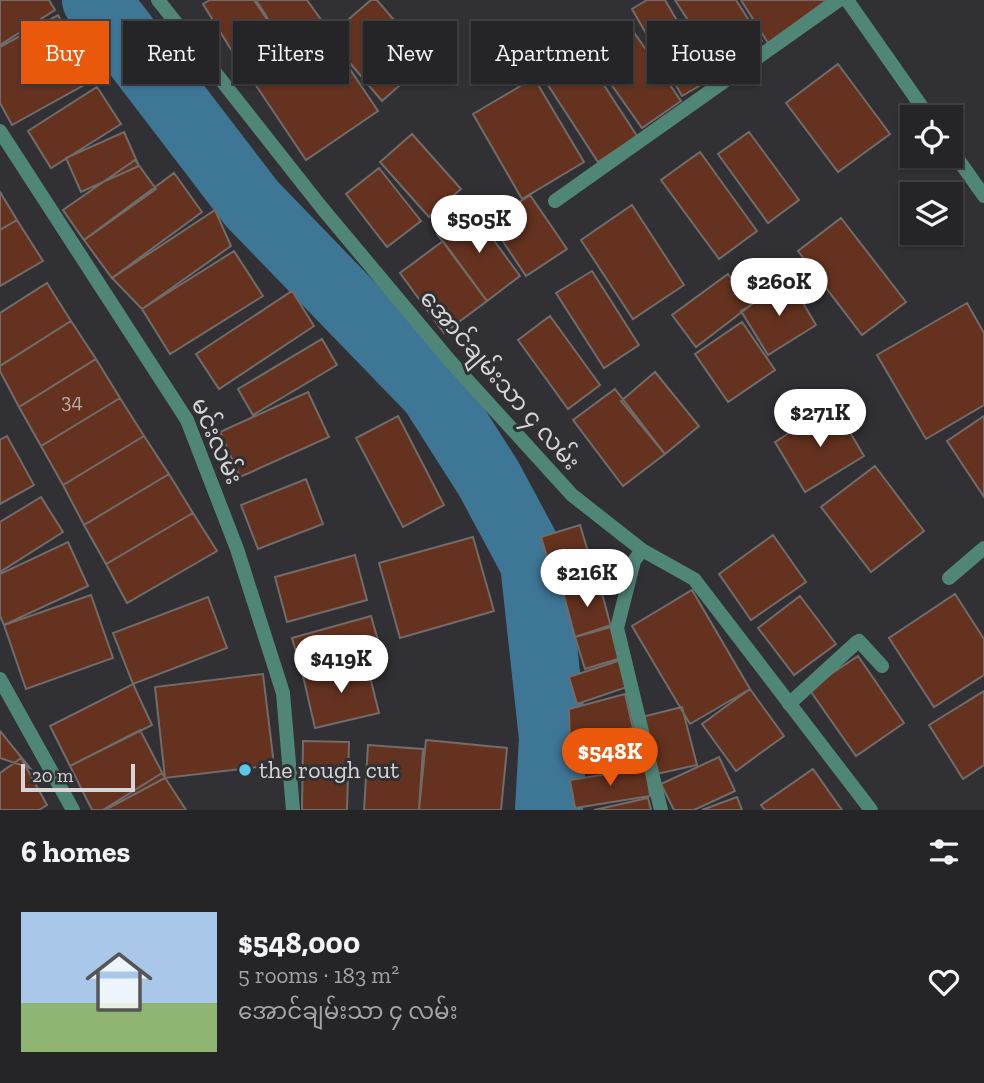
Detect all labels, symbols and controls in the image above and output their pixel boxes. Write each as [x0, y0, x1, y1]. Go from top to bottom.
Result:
chip: Buy [21, 21, 109, 84]
chip: Rent [123, 21, 219, 84]
chip: Filters [233, 21, 349, 84]
chip: New [363, 21, 457, 84]
chip: Apartment [471, 21, 633, 84]
chip: House [647, 21, 760, 84]
map controls [900, 105, 963, 245]
button: locate [900, 105, 963, 168]
button: layers [900, 182, 963, 245]
pin: $505K [430, 196, 528, 255]
text: $505K [447, 204, 511, 232]
pin: $260K [730, 258, 828, 318]
text: $260K [747, 267, 811, 295]
street label: အောင်ချမ်းသာ ၄ လမ်း [410, 283, 587, 479]
house number: 34 [61, 388, 83, 413]
pin: $271K [771, 390, 869, 449]
street label: မင်းလမ်း [186, 393, 250, 489]
text: $271K [790, 398, 850, 426]
pin: $216K [538, 550, 636, 609]
text: $216K [557, 558, 617, 586]
pin: $419K [292, 636, 390, 695]
text: $419K [310, 644, 372, 672]
pin: $548K [561, 728, 659, 788]
text: $548K [578, 737, 642, 765]
place label: the rough cut [259, 755, 399, 784]
scale bar [21, 761, 135, 793]
marker: the rough cut [237, 762, 253, 778]
text: 20 m [32, 764, 73, 787]
icon: filters [925, 833, 963, 871]
text: 6 homes [21, 834, 130, 870]
text: $548,000 [238, 925, 360, 961]
icon: home [77, 940, 161, 1024]
text: 5 rooms · 183 m² [238, 961, 399, 989]
icon: heart [925, 963, 963, 1001]
text: အောင်ချမ်းသာ ၄ လမ်း [238, 997, 458, 1025]

